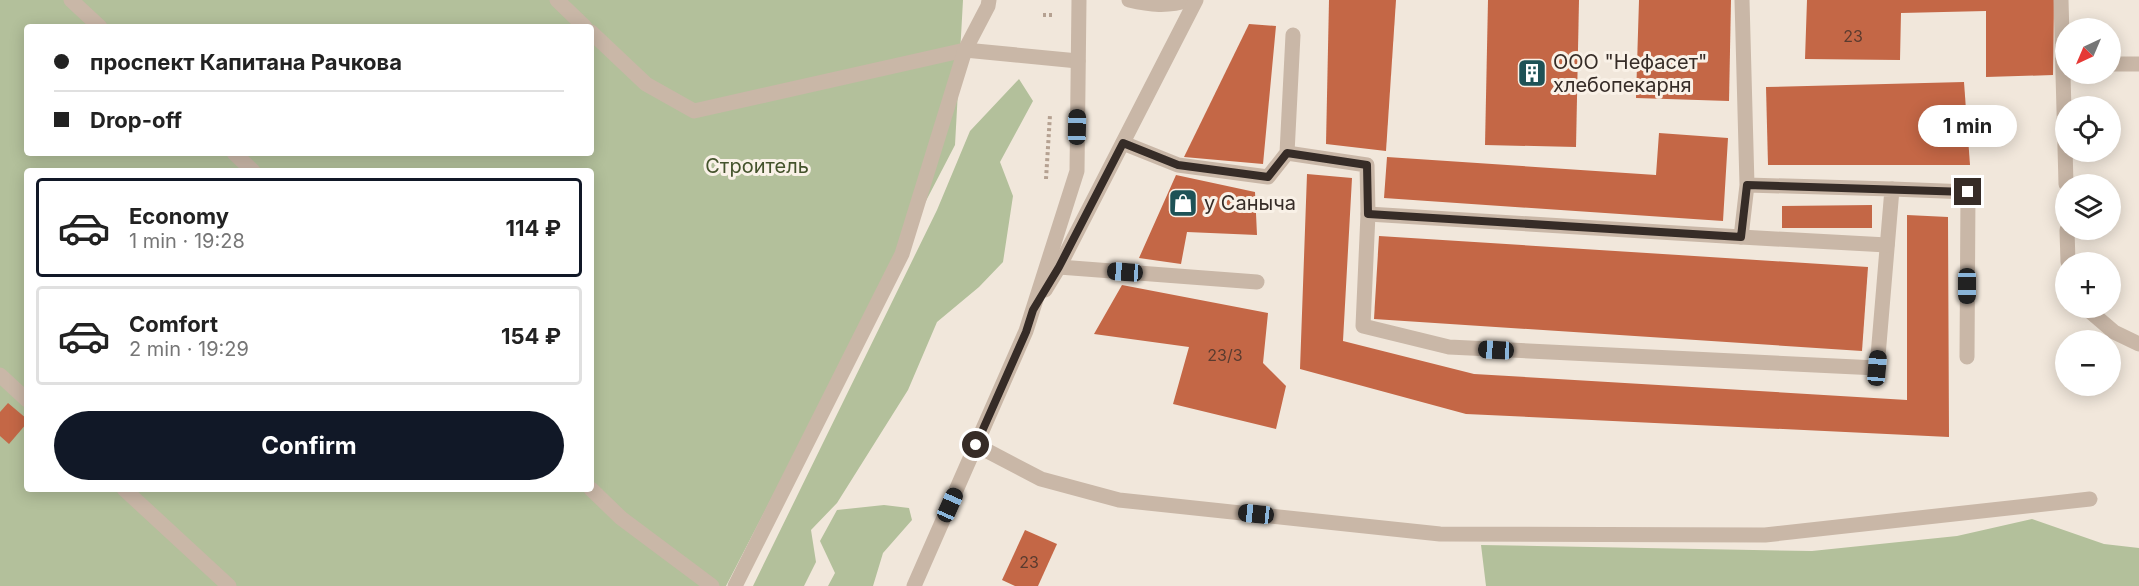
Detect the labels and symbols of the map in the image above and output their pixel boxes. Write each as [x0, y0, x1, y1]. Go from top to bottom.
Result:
north arrow [2055, 18, 2121, 84]
house number: 23 [1843, 26, 1863, 46]
place label: ООО "Нефасет" хлебопекарня [1553, 50, 1707, 97]
building icon: ООО "Нефасет" хлебопекарня [1516, 57, 1548, 89]
callout: 1 min [1918, 105, 2018, 147]
car [1068, 109, 1086, 145]
park label: Строитель [705, 154, 809, 178]
route end [1954, 178, 1981, 205]
shop icon: у Саныча [1167, 187, 1199, 219]
place label: у Саныча [1204, 191, 1296, 215]
car [1106, 262, 1144, 282]
car [1958, 268, 1976, 304]
car [1478, 340, 1514, 360]
house number: 23/3 [1207, 345, 1243, 365]
car [1866, 349, 1888, 387]
route start [962, 431, 989, 458]
car [934, 485, 966, 525]
car [1237, 503, 1275, 525]
house number: 23 [1019, 552, 1039, 572]

